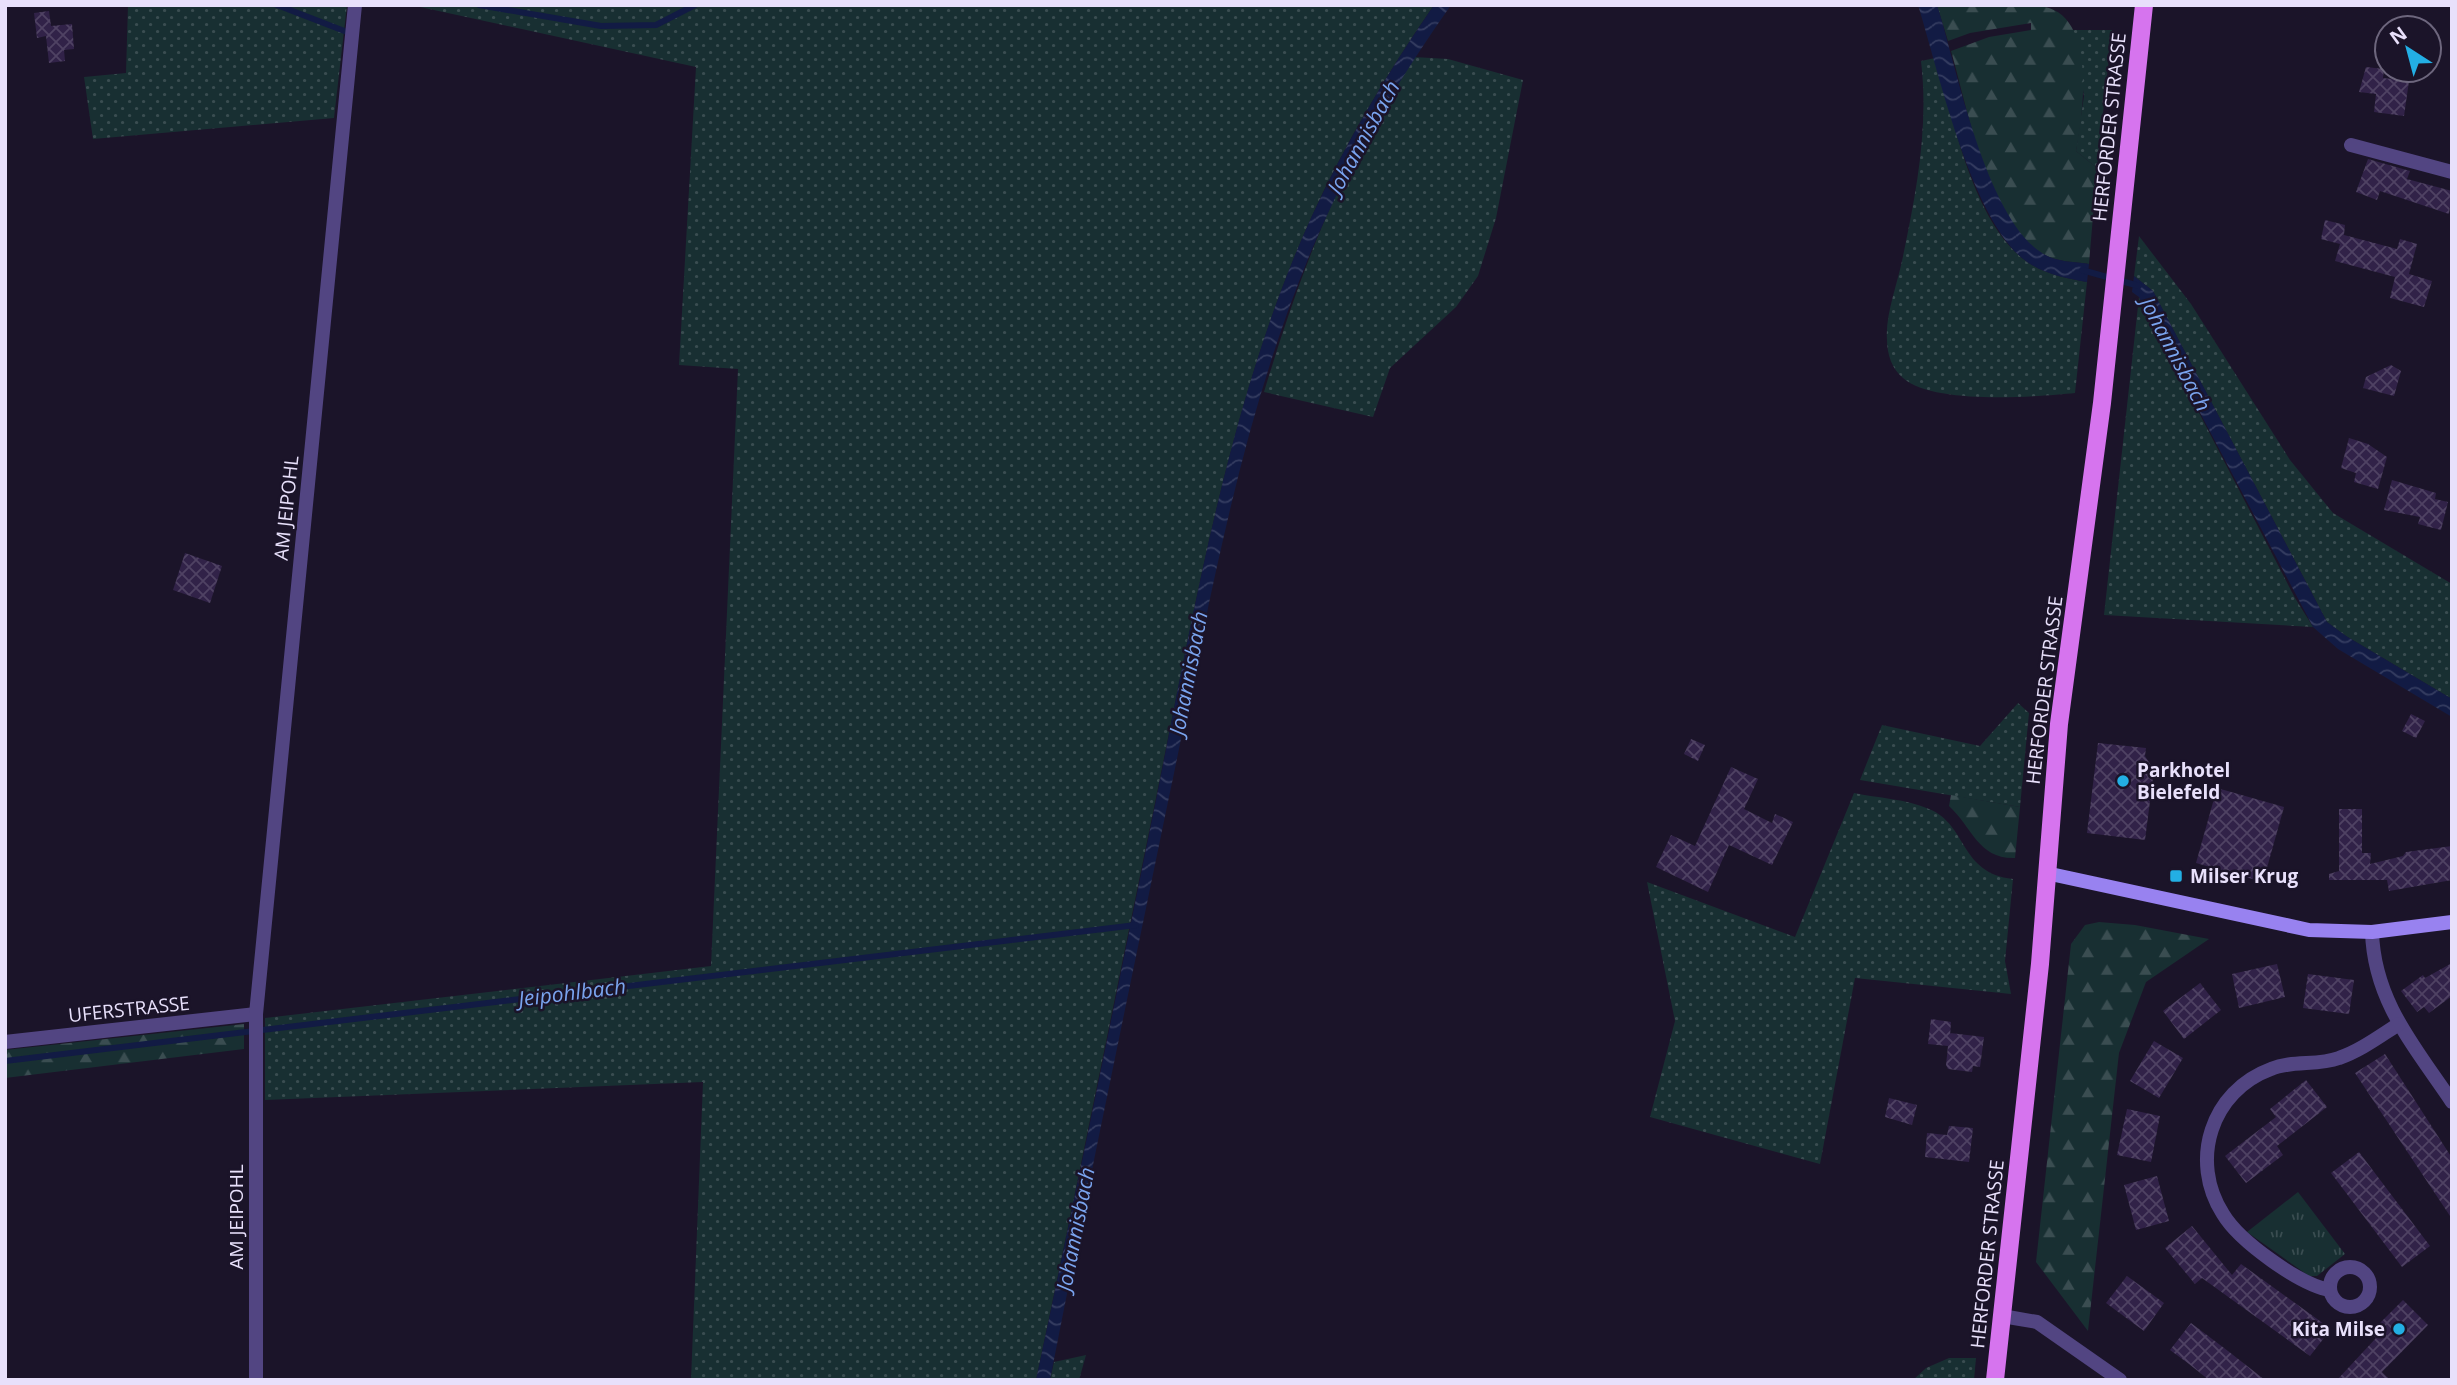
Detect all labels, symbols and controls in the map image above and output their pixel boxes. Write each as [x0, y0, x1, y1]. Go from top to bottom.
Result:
north arrow [2373, 14, 2443, 84]
text: N [2384, 20, 2412, 50]
street label: HERFORDER STRASSE [2086, 31, 2132, 223]
water label: Johannisbach [1318, 75, 1406, 202]
water label: Johannisbach [2132, 288, 2218, 416]
street label: AM JEIPOHL [268, 454, 304, 562]
street label: HERFORDER STRASSE [2020, 594, 2068, 786]
water label: Johannisbach [1162, 609, 1214, 741]
place label: Parkhotel Bielefeld [2137, 757, 2230, 805]
marker: Parkhotel Bielefeld [2115, 773, 2131, 789]
place label: Milser Krug [2190, 863, 2298, 889]
marker: Milser Krug [2168, 868, 2184, 884]
water label: Jeipohlbach [513, 972, 627, 1013]
street label: UFERSTRASSE [67, 990, 191, 1028]
street label: HERFORDER STRASSE [1964, 1158, 2010, 1350]
street label: AM JEIPOHL [223, 1164, 249, 1270]
water label: Johannisbach [1049, 1165, 1101, 1297]
place label: Kita Milse [2292, 1316, 2385, 1342]
marker: Kita Milse [2391, 1321, 2407, 1337]

